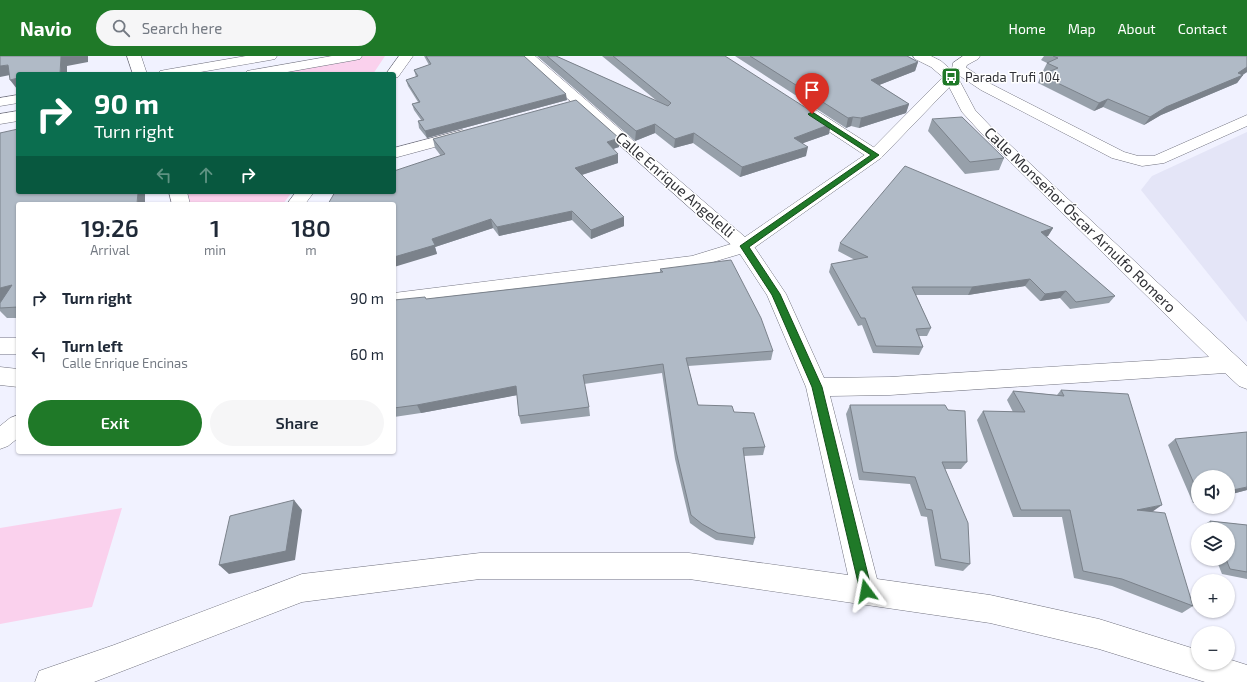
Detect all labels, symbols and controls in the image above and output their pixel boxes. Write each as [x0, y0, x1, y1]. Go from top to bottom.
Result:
search box [96, 10, 376, 46]
text: Navio [20, 17, 72, 40]
icon: search [110, 17, 132, 39]
text: Search here [142, 19, 222, 37]
text: Home [1009, 20, 1046, 37]
text: Map [1068, 20, 1096, 37]
text: About [1118, 20, 1156, 37]
text: Contact [1178, 20, 1227, 37]
bus stop icon: Parada Trufi 104 [940, 66, 962, 88]
place label: Parada Trufi 104 [965, 69, 1060, 85]
pin [795, 73, 829, 114]
icon: arrive [801, 79, 823, 101]
text: 90 m [94, 86, 159, 120]
icon: right [28, 88, 80, 140]
text: Turn right [94, 120, 174, 142]
street label: Calle Monseñor Óscar Arnulfo Romero [981, 123, 1180, 316]
street label: Calle Enrique Angelelli [613, 128, 739, 241]
icon: left [153, 164, 175, 186]
icon: ahead [195, 164, 217, 186]
icon: right [237, 164, 259, 186]
text: 19:26 [81, 213, 139, 242]
text: 1 [210, 213, 220, 242]
text: 180 [291, 213, 331, 242]
text: Arrival [90, 242, 130, 258]
text: min [204, 242, 226, 258]
text: m [305, 242, 317, 258]
icon: right [28, 287, 50, 309]
text: Turn right [62, 289, 132, 307]
text: 90 m [350, 289, 384, 307]
text: Turn left [62, 337, 123, 355]
icon: left [28, 343, 50, 365]
text: 60 m [350, 345, 384, 363]
text: Calle Enrique Encinas [62, 355, 188, 371]
button: Exit [28, 400, 202, 446]
button: Share [210, 400, 384, 446]
map controls [1191, 470, 1235, 670]
button: sound [1191, 470, 1235, 514]
button: layers [1191, 522, 1235, 566]
position arrow [845, 570, 887, 612]
button: + [1191, 574, 1235, 618]
button: − [1191, 626, 1235, 670]

